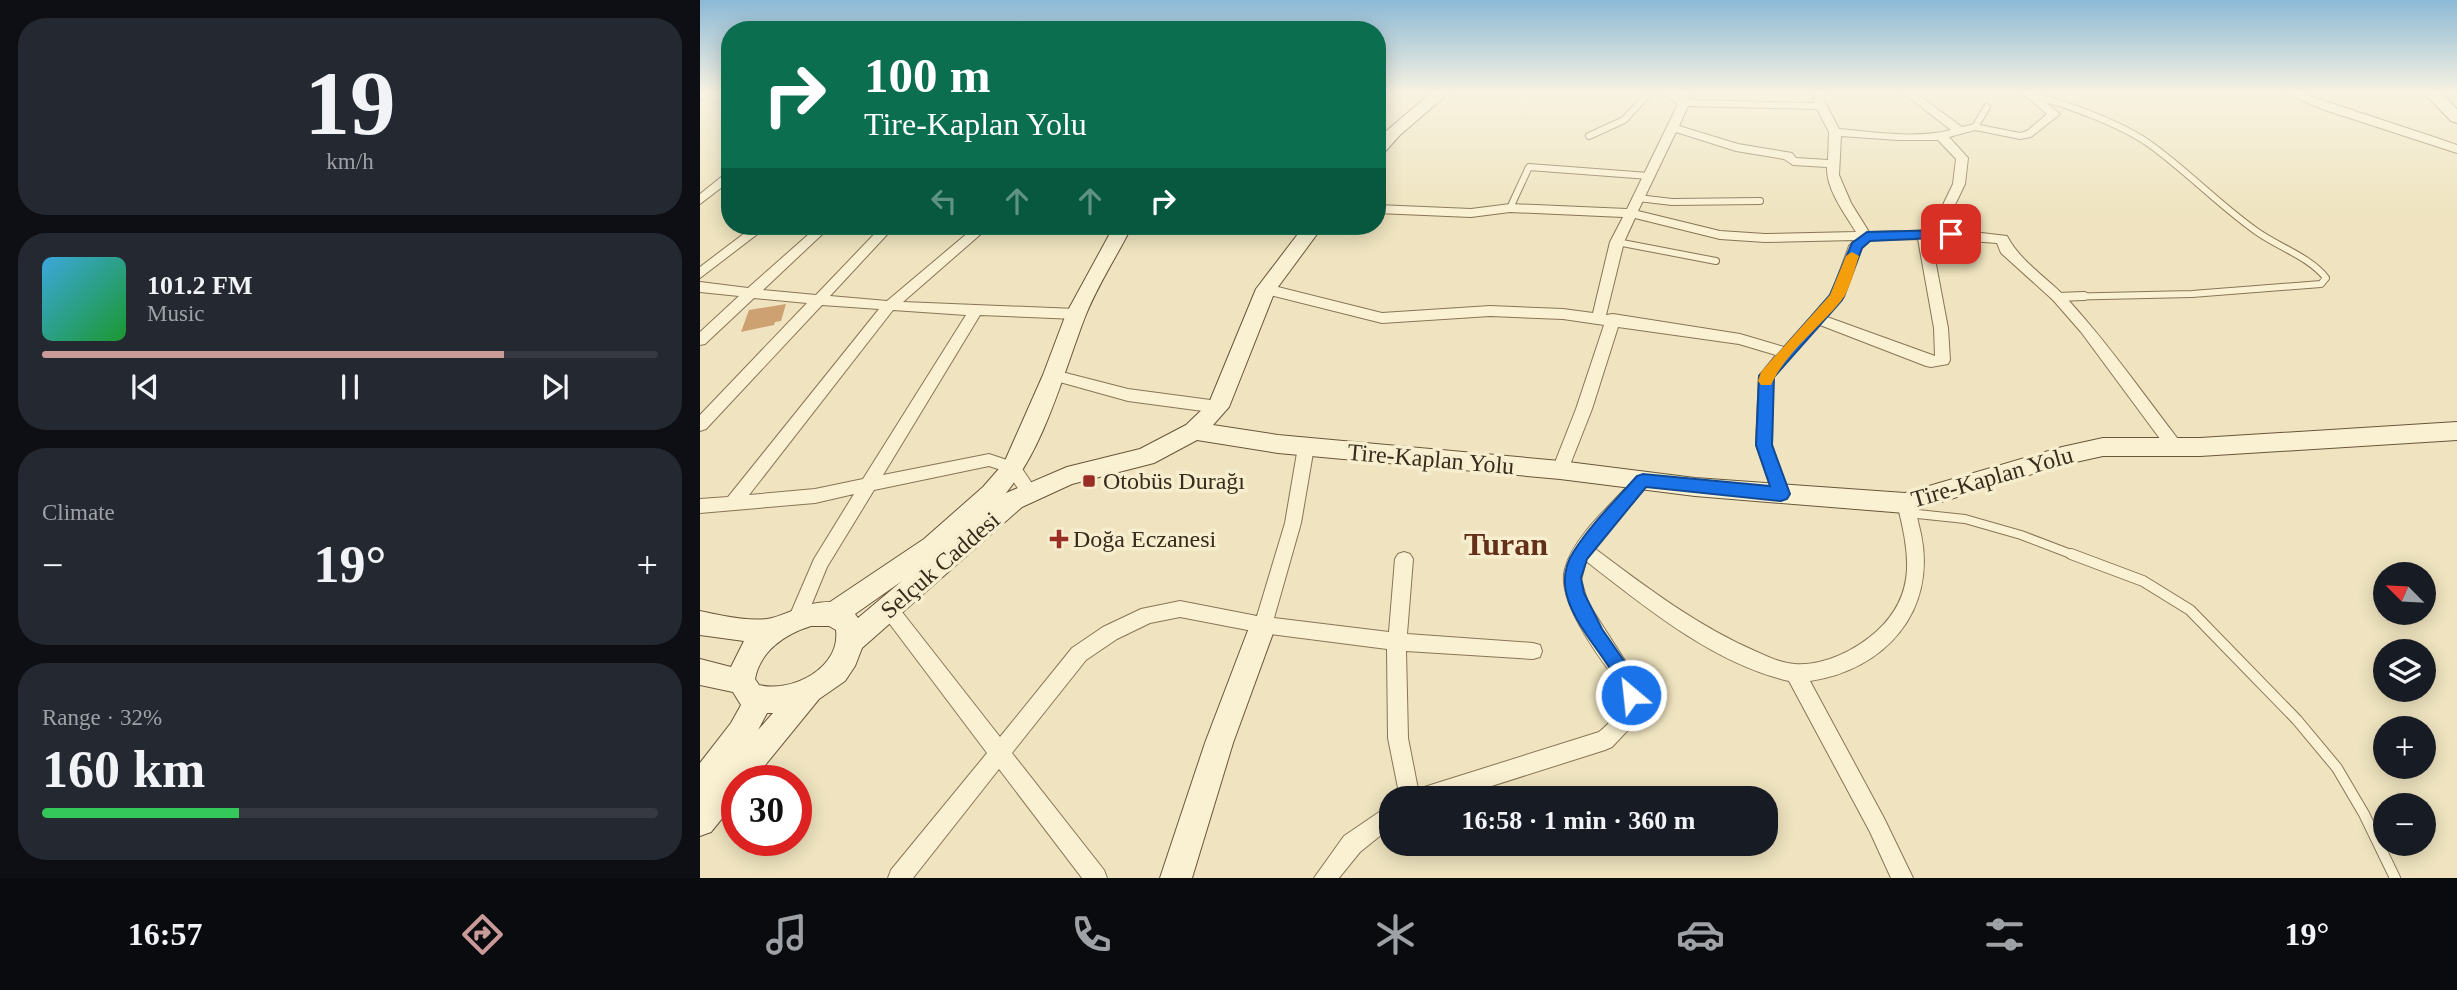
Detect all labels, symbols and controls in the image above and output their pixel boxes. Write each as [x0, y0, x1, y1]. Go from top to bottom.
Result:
text: 100 m [864, 48, 991, 103]
icon: right [749, 49, 840, 140]
text: 19 [305, 53, 396, 154]
text: Tire-Kaplan Yolu [864, 106, 1087, 142]
text: km/h [326, 149, 374, 174]
icon: left [925, 182, 963, 220]
icon: ahead [998, 182, 1036, 220]
icon: ahead [1071, 182, 1109, 220]
icon: right [1144, 182, 1182, 220]
pin [1921, 204, 1981, 264]
icon: arrive [1932, 215, 1970, 253]
text: 101.2 FM [147, 271, 252, 300]
text: Music [147, 301, 205, 326]
icon: previous [126, 368, 164, 406]
icon: pause [331, 368, 369, 406]
icon: next [536, 368, 574, 406]
street label: Tire-Kaplan Yolu [1347, 439, 1515, 479]
street label: Tire-Kaplan Yolu [1908, 441, 2076, 513]
place label: Otobüs Durağı [1103, 468, 1245, 494]
marker: Otobüs Durağı [1081, 473, 1097, 489]
text: Climate [42, 500, 115, 525]
street label: Selçuk Caddesi [875, 506, 1005, 624]
place label: Doğa Eczanesi [1073, 526, 1217, 552]
district label: Turan [1464, 526, 1548, 562]
marker: Doğa Eczanesi [1051, 531, 1067, 547]
text: 19° [314, 536, 386, 593]
text: − [42, 544, 63, 586]
text: + [637, 544, 658, 586]
north arrow [2373, 562, 2436, 625]
map controls [2373, 562, 2436, 856]
button: layers [2373, 639, 2436, 702]
position arrow [1594, 658, 1668, 732]
text: Range · 32% [42, 705, 162, 730]
button: + [2373, 716, 2436, 779]
text: 160 km [42, 741, 205, 798]
speed limit sign: 30 [721, 765, 812, 856]
button: − [2373, 793, 2436, 856]
text: 16:58 · 1 min · 360 m [1462, 806, 1696, 835]
icon: directions [458, 910, 507, 959]
icon: music [762, 910, 811, 959]
icon: phone [1067, 910, 1116, 959]
icon: climate [1371, 910, 1420, 959]
icon: car [1676, 910, 1725, 959]
icon: filters [1980, 910, 2029, 959]
text: 16:57 [128, 916, 202, 952]
text: 19° [2284, 916, 2329, 952]

